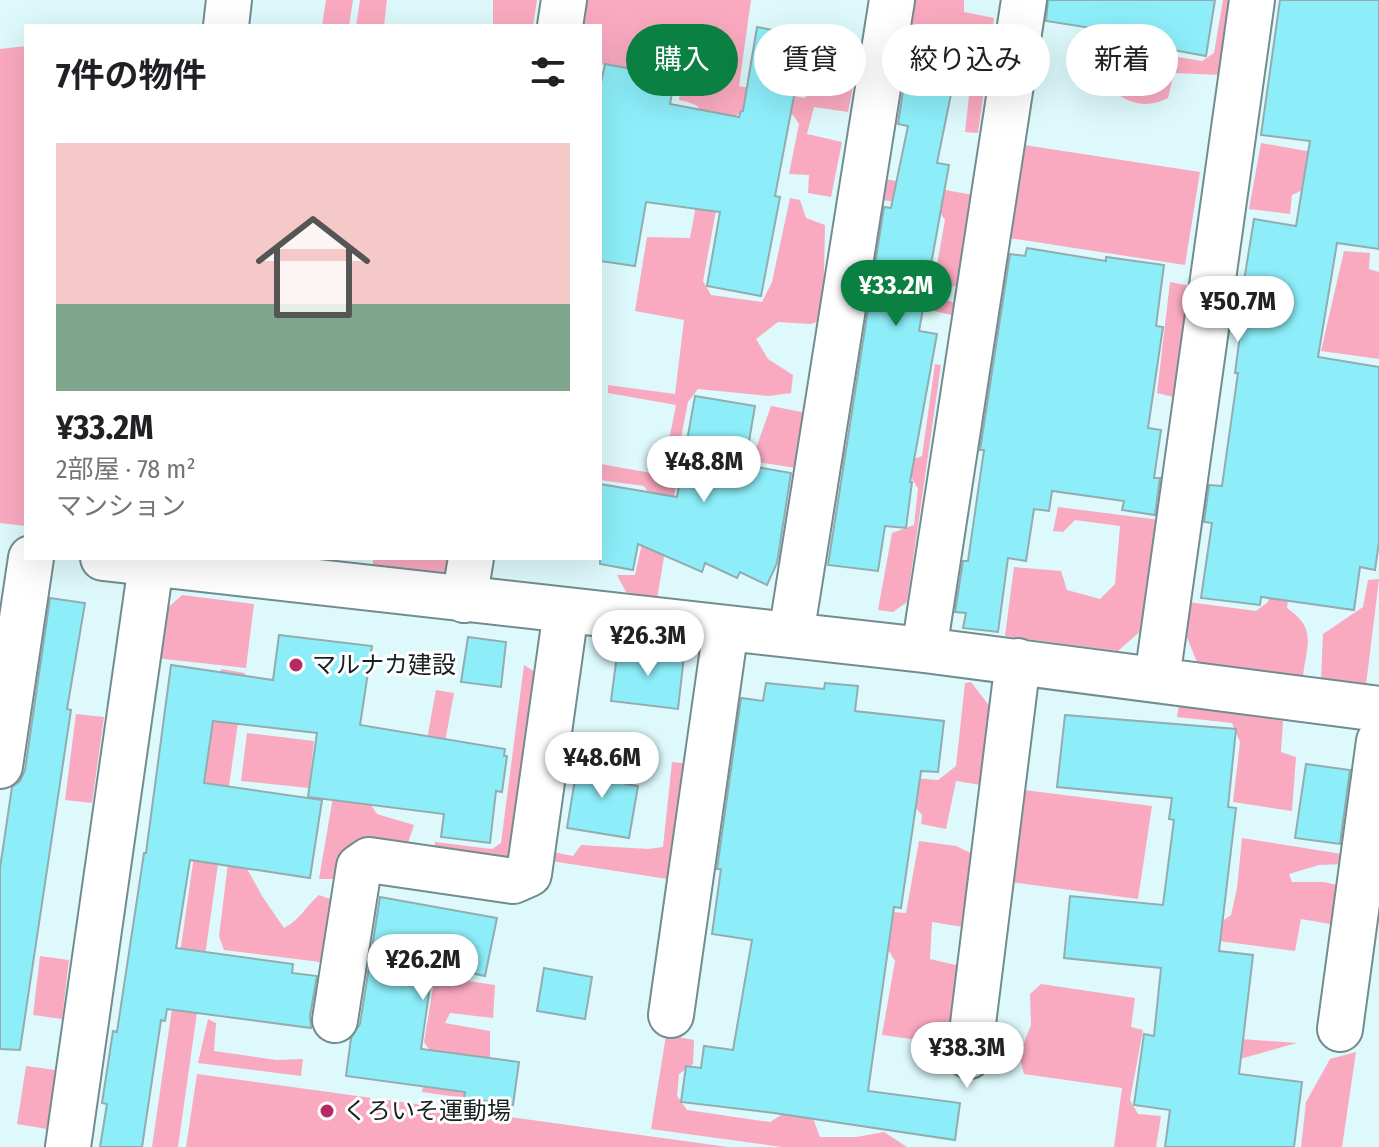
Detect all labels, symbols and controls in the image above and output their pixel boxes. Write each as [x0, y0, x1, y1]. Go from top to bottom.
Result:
chip: 購入 [626, 24, 738, 96]
chip: 賃貸 [754, 24, 866, 96]
chip: 絞り込み [882, 24, 1050, 96]
chip: 新着 [1066, 24, 1178, 96]
icon: filters [526, 50, 570, 94]
text: 7件の物件 [56, 55, 206, 96]
icon: home [241, 195, 385, 339]
pin: ¥33.2M [831, 260, 961, 328]
text: ¥33.2M [859, 270, 933, 301]
pin: ¥50.7M [1173, 276, 1303, 344]
text: ¥50.7M [1200, 286, 1276, 317]
text: ¥33.2M [56, 407, 153, 448]
pin: ¥48.8M [639, 436, 769, 504]
text: ¥48.8M [665, 446, 743, 477]
text: 2部屋 · 78 m² [56, 454, 196, 485]
text: マンション [56, 491, 186, 522]
pin: ¥26.3M [583, 610, 713, 678]
text: ¥26.3M [610, 620, 686, 651]
place label: マルナカ建設 [312, 651, 456, 679]
marker: マルナカ建設 [287, 656, 305, 674]
pin: ¥48.6M [537, 732, 667, 800]
text: ¥48.6M [563, 742, 641, 773]
pin: ¥26.2M [358, 934, 488, 1002]
text: ¥26.2M [385, 944, 461, 975]
pin: ¥38.3M [902, 1022, 1032, 1090]
text: ¥38.3M [929, 1032, 1005, 1063]
place label: くろいそ運動場 [343, 1097, 511, 1125]
marker: くろいそ運動場 [318, 1102, 336, 1120]

